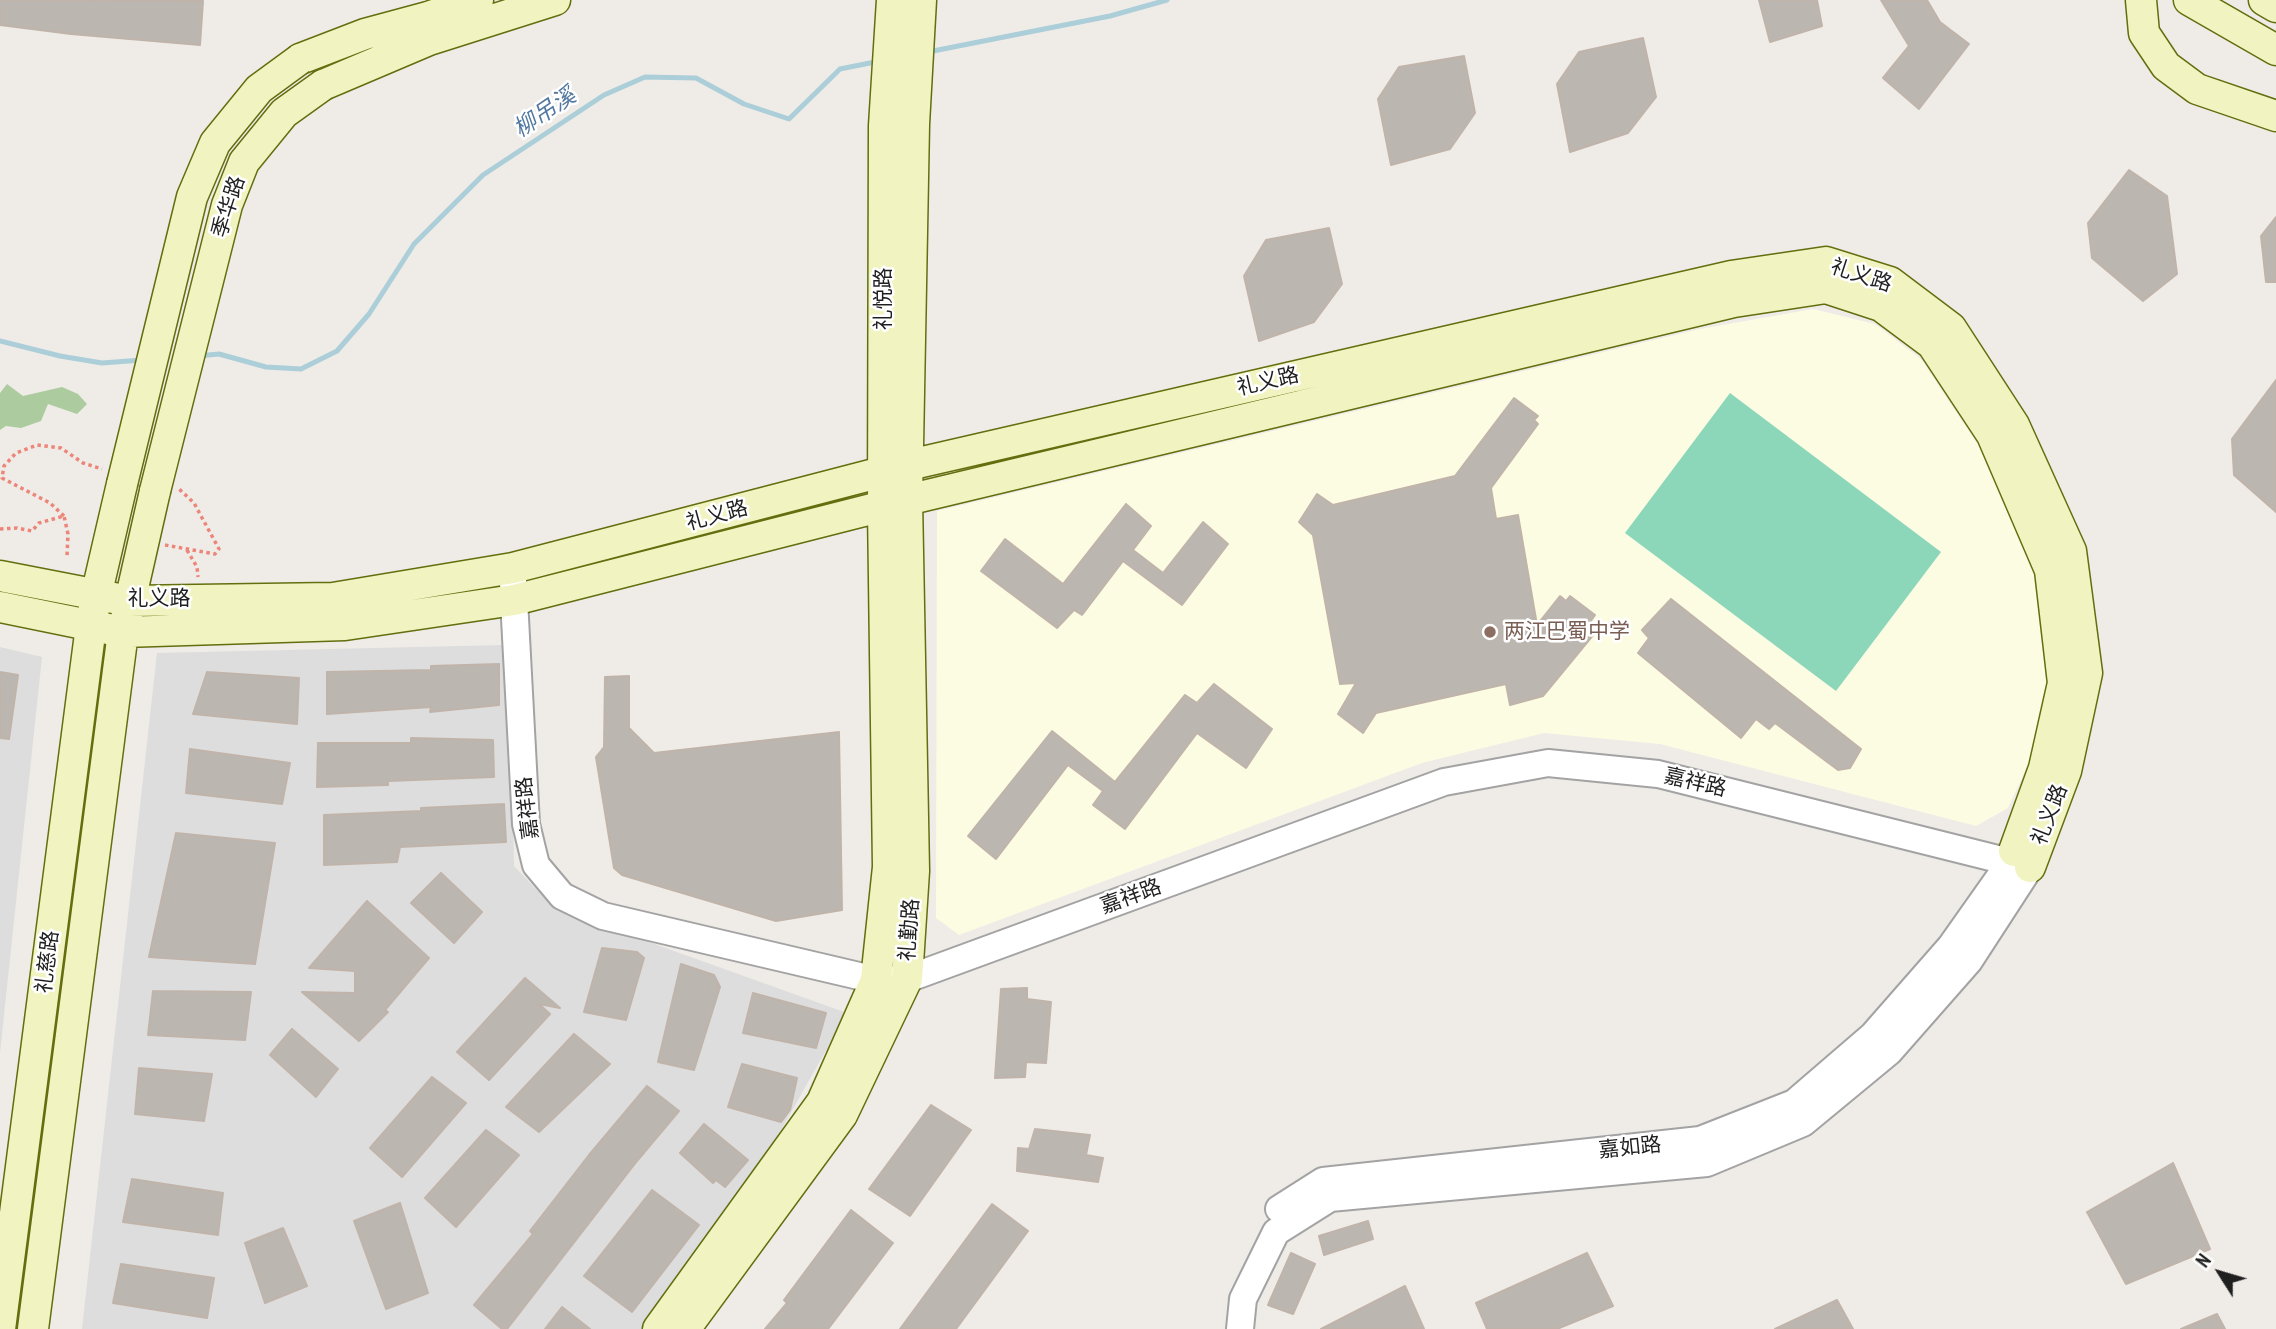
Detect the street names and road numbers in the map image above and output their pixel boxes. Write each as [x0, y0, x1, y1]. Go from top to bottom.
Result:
street label: 季华路 [207, 173, 251, 241]
street label: 礼义路 [1827, 254, 1895, 298]
street label: 礼悦路 [871, 268, 897, 330]
street label: 礼义路 [1234, 363, 1302, 401]
street label: 礼义路 [683, 496, 751, 536]
street label: 礼义路 [128, 586, 190, 612]
street label: 嘉祥路 [1661, 764, 1729, 802]
street label: 嘉祥路 [512, 775, 544, 841]
street label: 礼义路 [2027, 781, 2073, 849]
street label: 嘉祥路 [1097, 874, 1165, 920]
street label: 礼勤路 [895, 898, 925, 962]
street label: 礼慈路 [32, 929, 64, 995]
street label: 嘉如路 [1597, 1132, 1663, 1164]

